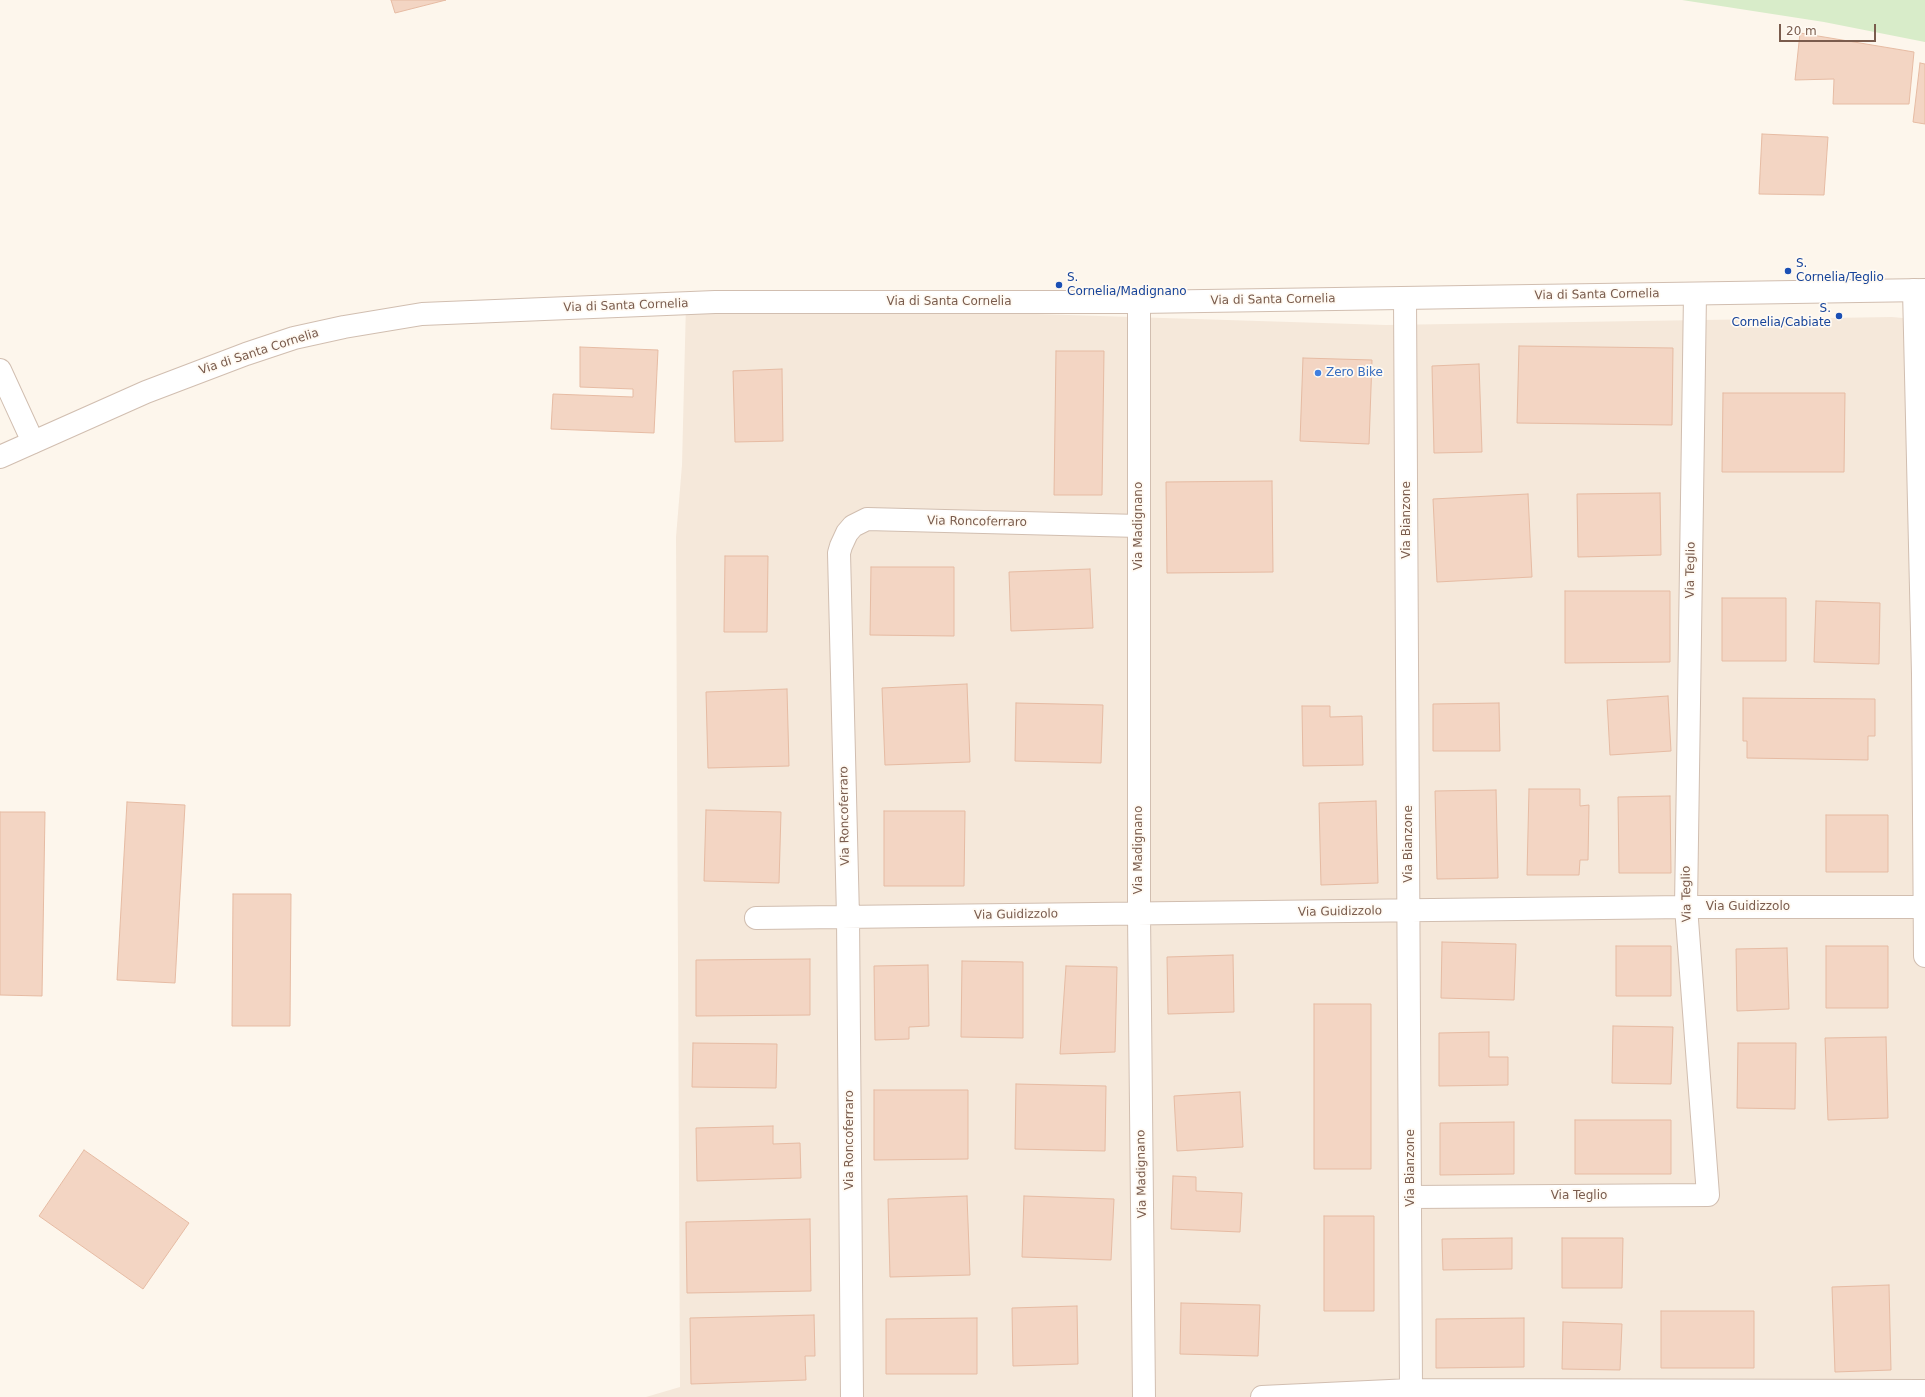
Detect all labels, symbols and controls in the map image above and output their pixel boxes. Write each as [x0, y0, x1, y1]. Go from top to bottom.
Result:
scale bar [1781, 16, 1878, 42]
text: 20 m [1786, 24, 1817, 38]
place label: S. Cornelia/Teglio [1796, 257, 1884, 285]
marker: S. Cornelia/Teglio [1783, 266, 1793, 276]
place label: S. Cornelia/Madignano [1067, 271, 1187, 299]
marker: S. Cornelia/Madignano [1054, 280, 1064, 290]
street label: Via di Santa Cornelia [1534, 287, 1660, 303]
street label: Via di Santa Cornelia [1210, 292, 1336, 308]
street label: Via di Santa Cornelia [886, 295, 1012, 309]
street label: Via di Santa Cornelia [563, 297, 689, 315]
place label: S. Cornelia/Cabiate [1731, 302, 1831, 330]
marker: S. Cornelia/Cabiate [1834, 311, 1844, 321]
street label: Via di Santa Cornelia [197, 326, 321, 378]
place label: Zero Bike [1326, 366, 1383, 380]
marker: Zero Bike [1313, 368, 1323, 378]
street label: Via Bianzone [1400, 481, 1414, 559]
street label: Via Madignano [1132, 482, 1146, 570]
street label: Via Roncoferraro [927, 514, 1027, 530]
street label: Via Teglio [1683, 542, 1699, 598]
street label: Via Roncoferraro [837, 766, 853, 866]
street label: Via Bianzone [1402, 805, 1416, 883]
street label: Via Madignano [1132, 806, 1146, 894]
street label: Via Teglio [1679, 866, 1695, 922]
street label: Via Guidizzolo [1706, 900, 1790, 914]
street label: Via Guidizzolo [1298, 904, 1382, 920]
street label: Via Guidizzolo [974, 907, 1058, 923]
street label: Via Roncoferraro [843, 1090, 857, 1190]
street label: Via Bianzone [1404, 1129, 1418, 1207]
street label: Via Madignano [1134, 1130, 1150, 1218]
street label: Via Teglio [1551, 1189, 1607, 1203]

